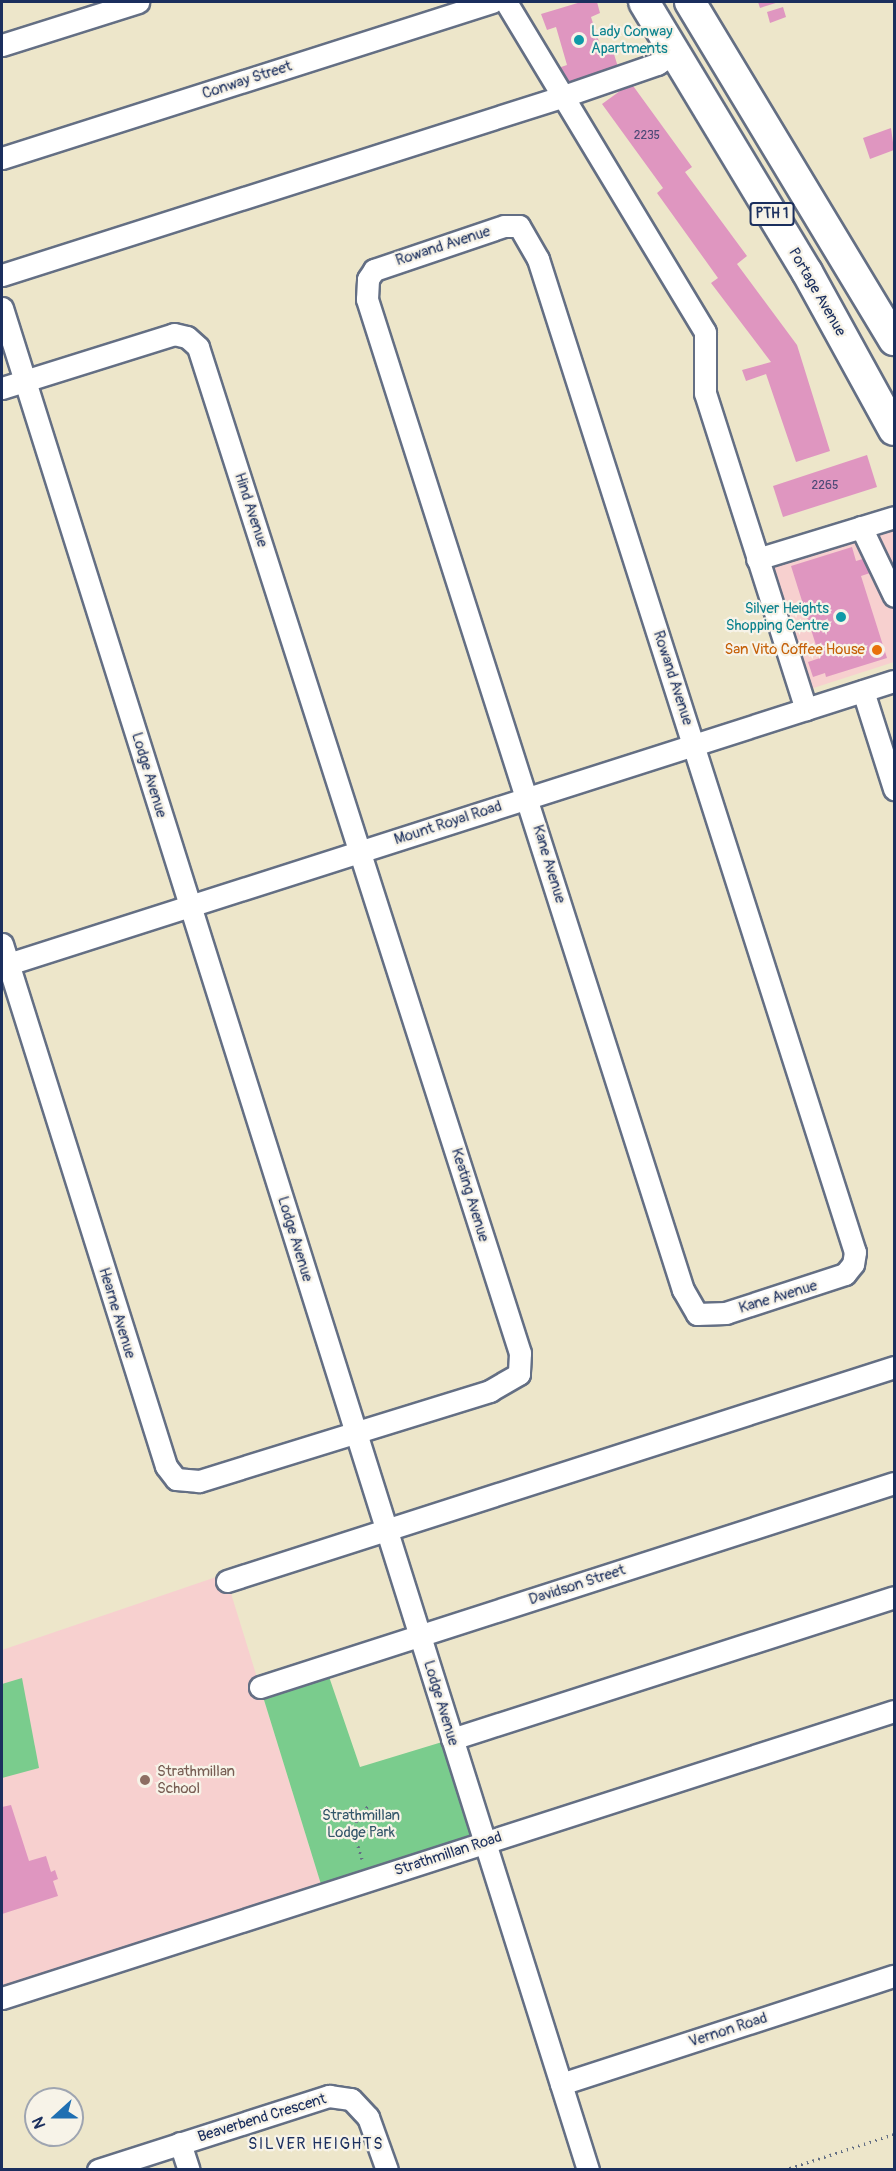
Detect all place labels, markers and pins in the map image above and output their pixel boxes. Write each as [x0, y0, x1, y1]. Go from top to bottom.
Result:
place label: Lady Conway Apartments [591, 22, 673, 57]
marker: Lady Conway Apartments [572, 33, 586, 47]
place label: Silver Heights Shopping Centre [726, 599, 829, 634]
marker: Silver Heights Shopping Centre [834, 610, 848, 624]
place label: San Vito Coffee House [725, 641, 865, 659]
marker: San Vito Coffee House [870, 643, 884, 657]
place label: Strathmillan School [157, 1762, 235, 1797]
marker: Strathmillan School [138, 1773, 152, 1787]

